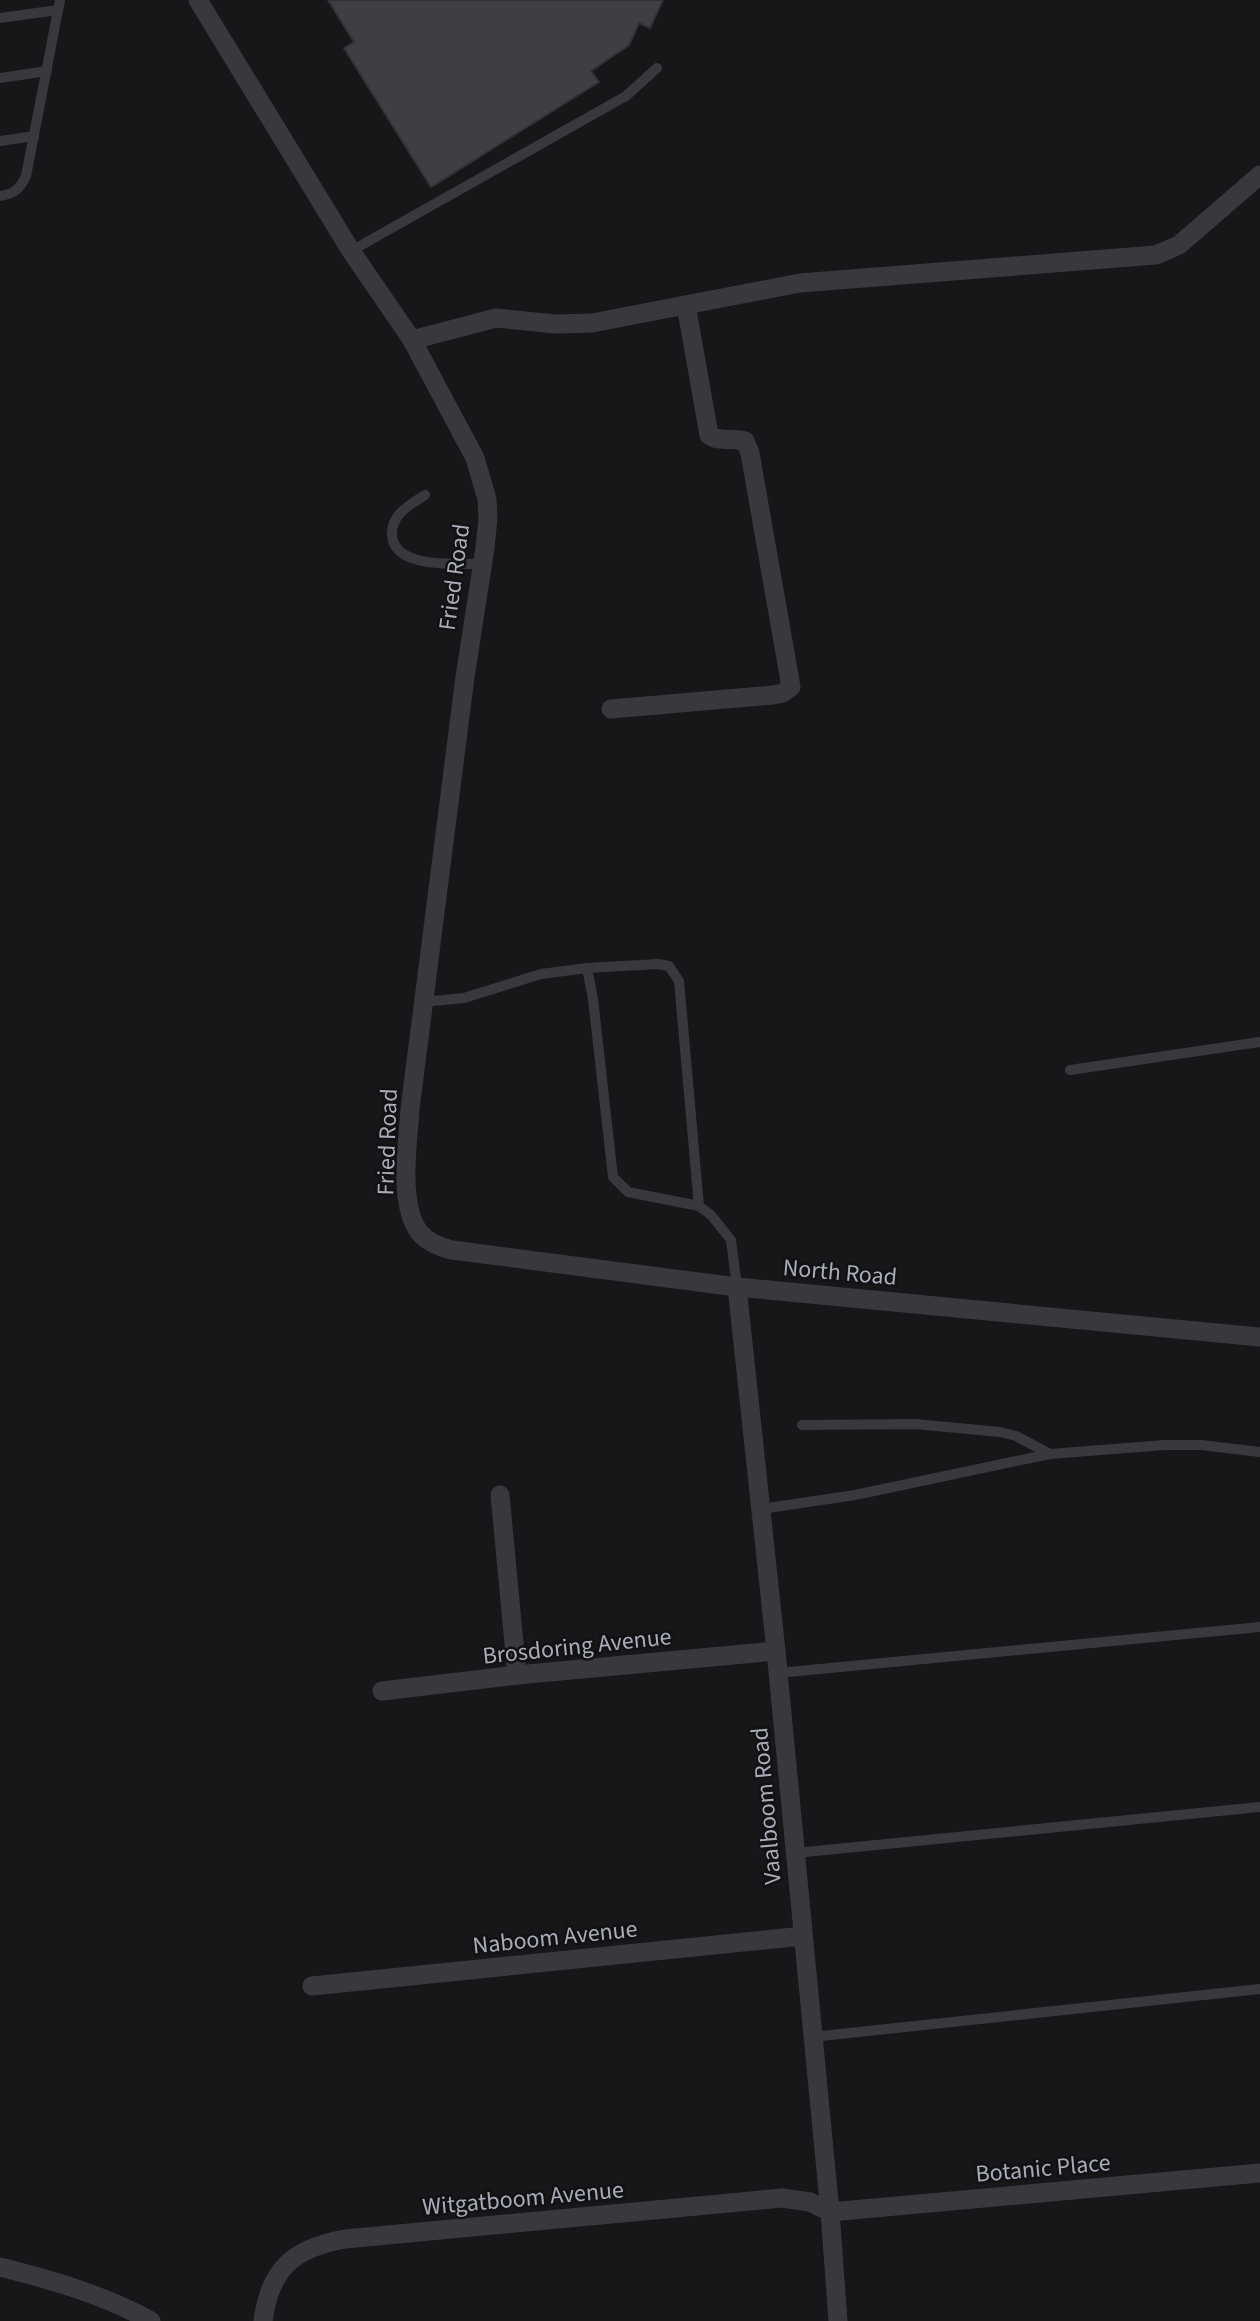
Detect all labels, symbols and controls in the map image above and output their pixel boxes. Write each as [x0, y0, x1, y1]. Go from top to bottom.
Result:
street label: Fried Road [430, 522, 479, 633]
street label: Fried Road [368, 1088, 407, 1196]
street label: North Road [781, 1250, 898, 1295]
street label: Brosdoring Avenue [481, 1619, 673, 1674]
street label: Vaalboom Road [742, 1726, 791, 1886]
street label: Naboom Avenue [471, 1911, 639, 1964]
street label: Botanic Place [974, 2145, 1112, 2192]
street label: Witgatboom Avenue [421, 2172, 625, 2225]

